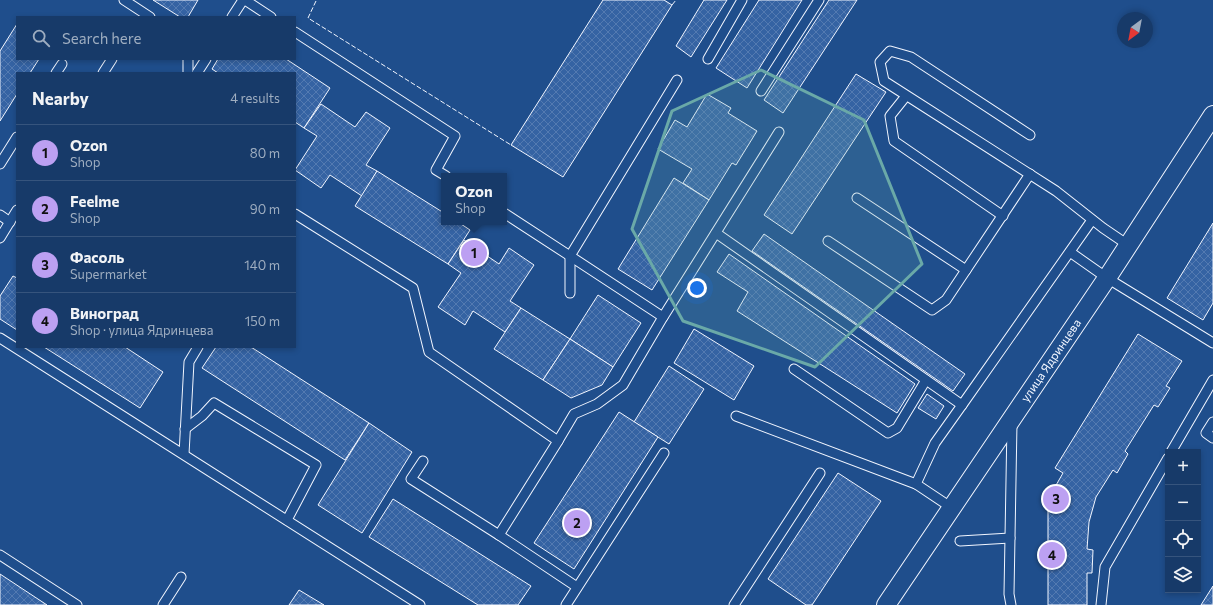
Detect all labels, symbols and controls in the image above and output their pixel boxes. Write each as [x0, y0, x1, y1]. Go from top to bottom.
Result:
north arrow [1117, 12, 1153, 48]
search box [16, 16, 296, 60]
icon: search [30, 27, 52, 49]
text: Search here [62, 29, 141, 47]
text: Nearby [32, 88, 89, 109]
text: 4 results [230, 90, 280, 106]
text: Ozon [70, 136, 108, 154]
text: 1 [42, 145, 48, 161]
text: 80 m [250, 145, 280, 161]
text: Shop [70, 154, 101, 170]
popup [441, 173, 507, 225]
text: Ozon [455, 182, 493, 200]
text: Feelme [70, 192, 119, 210]
text: Shop [455, 200, 486, 216]
text: 2 [41, 201, 49, 217]
text: 90 m [250, 201, 280, 217]
text: Shop [70, 210, 101, 226]
pin: 1 [461, 238, 487, 268]
text: Фасоль [70, 248, 124, 266]
text: 3 [41, 257, 49, 273]
text: 140 m [244, 257, 280, 273]
text: Supermarket [70, 266, 147, 282]
your location [687, 278, 707, 298]
text: Виноград [70, 304, 139, 322]
text: 4 [41, 313, 49, 329]
text: 150 m [245, 313, 280, 329]
street label: улица Ядринцева [1017, 316, 1083, 404]
text: Shop · улица Ядринцева [70, 322, 213, 338]
map controls [1165, 449, 1201, 593]
button: + [1165, 449, 1201, 485]
pin: 3 [1043, 484, 1069, 514]
button: − [1165, 485, 1201, 521]
pin: 2 [564, 508, 590, 538]
button: locate [1165, 521, 1201, 557]
pin: 4 [1039, 540, 1065, 570]
button: layers [1165, 557, 1201, 593]

